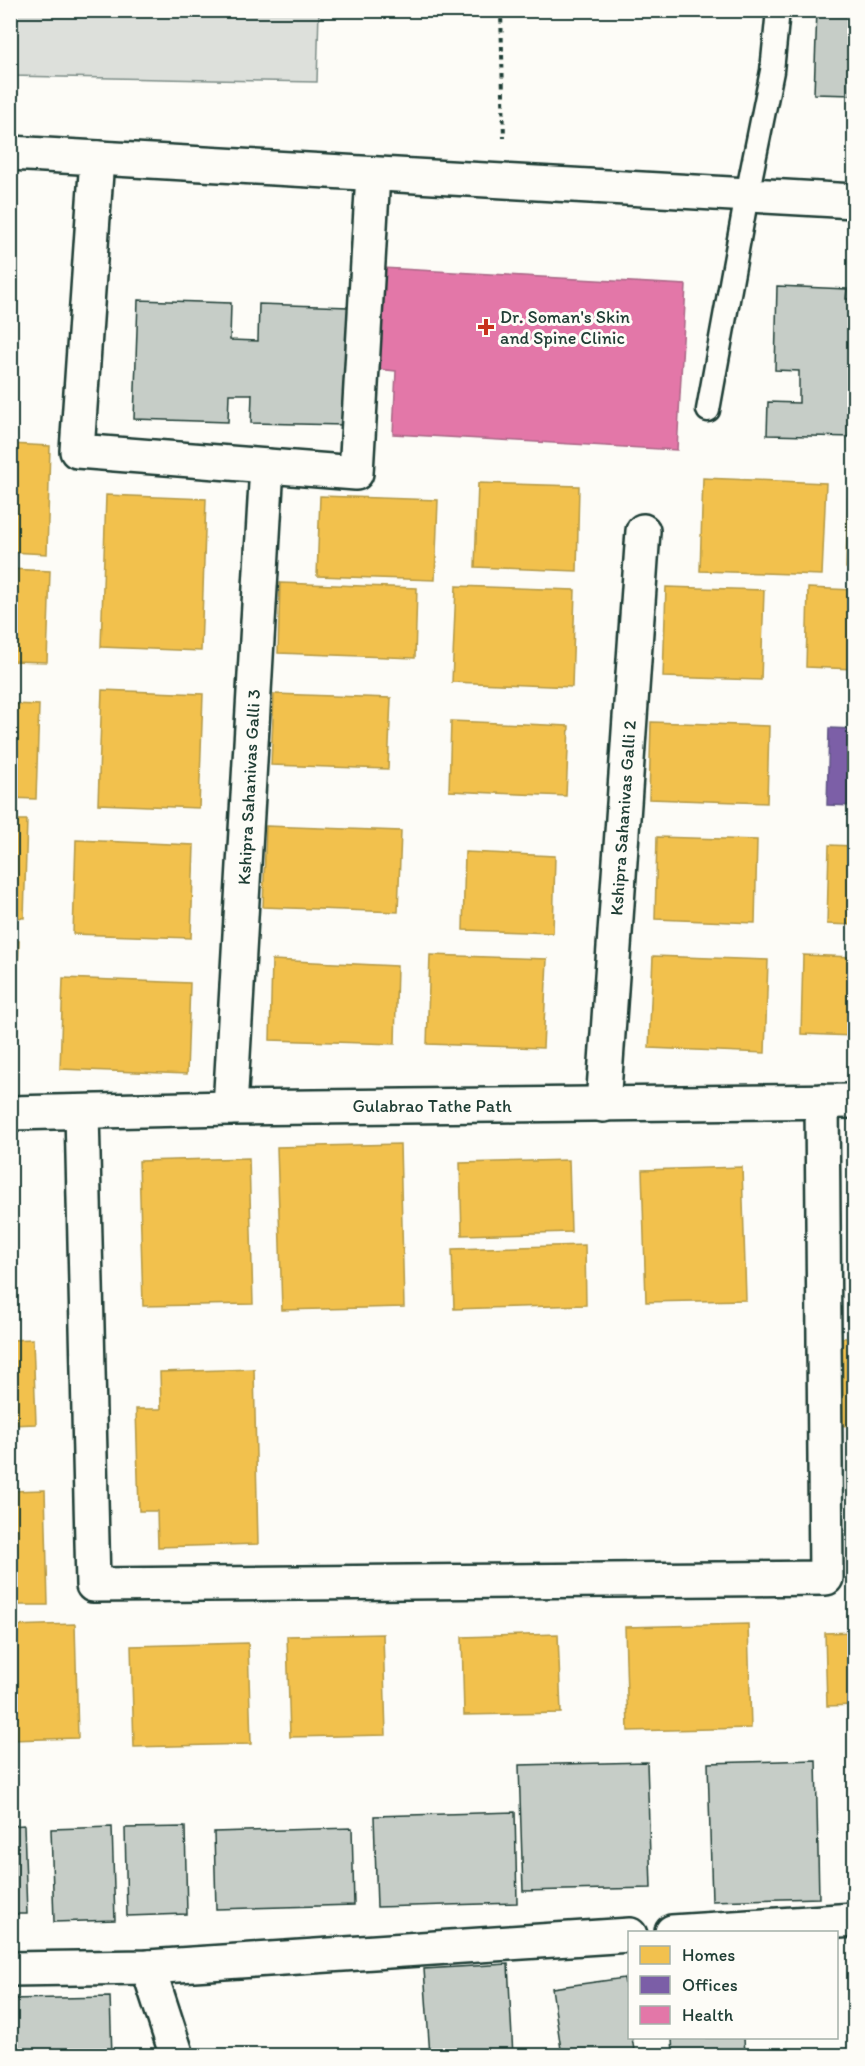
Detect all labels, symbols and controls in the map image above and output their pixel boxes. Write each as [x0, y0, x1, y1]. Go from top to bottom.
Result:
place label: Dr. Soman's Skin and Spine Clinic [500, 306, 630, 349]
marker: Dr. Soman's Skin and Spine Clinic [477, 318, 495, 336]
street label: Kshipra Sahanivas Galli 3 [233, 688, 265, 885]
street label: Kshipra Sahanivas Galli 2 [605, 719, 641, 916]
street label: Gulabrao Tathe Path [352, 1095, 512, 1117]
legend [628, 1931, 838, 2039]
text: Homes [682, 1944, 735, 1966]
text: Offices [682, 1974, 738, 1996]
text: Health [682, 2004, 734, 2026]

